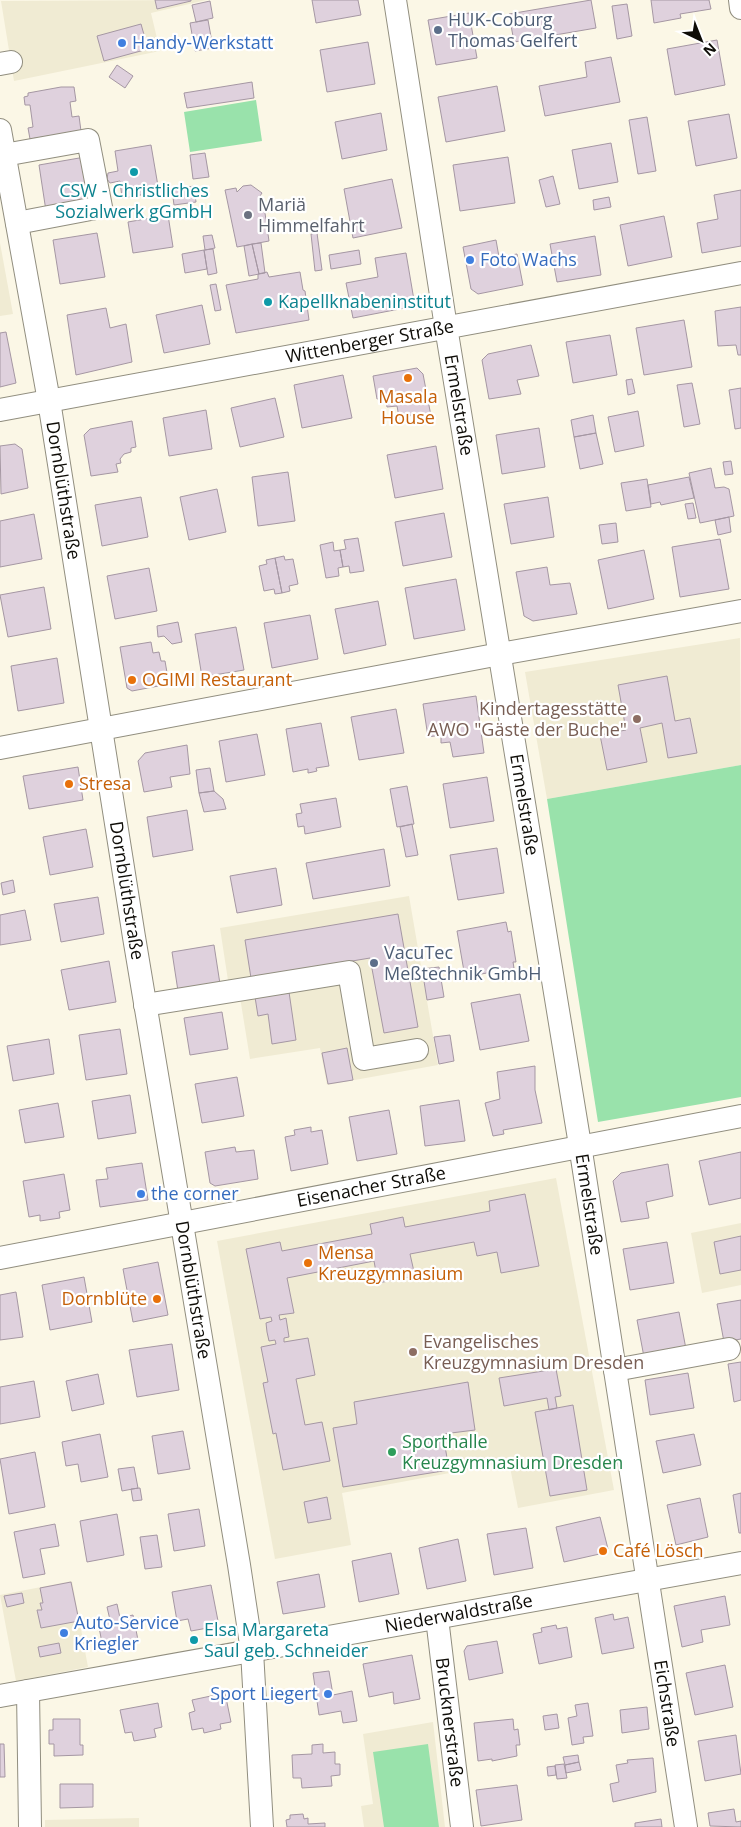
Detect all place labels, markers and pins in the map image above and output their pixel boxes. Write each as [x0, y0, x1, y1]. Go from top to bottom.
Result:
place label: HUK-Coburg Thomas Gelfert [448, 7, 577, 52]
marker: HUK-Coburg Thomas Gelfert [432, 24, 444, 36]
place label: Handy-Werkstatt [132, 30, 274, 54]
marker: Handy-Werkstatt [116, 37, 128, 49]
marker: CSW - Christliches Sozialwerk gGmbH [128, 166, 140, 178]
place label: CSW - Christliches Sozialwerk gGmbH [55, 178, 213, 223]
place label: Mariä Himmelfahrt [258, 192, 365, 237]
marker: Mariä Himmelfahrt [242, 209, 254, 221]
place label: Foto Wachs [480, 247, 577, 271]
marker: Foto Wachs [464, 254, 476, 266]
place label: Kapellknabeninstitut [278, 289, 451, 313]
marker: Kapellknabeninstitut [262, 296, 274, 308]
marker: Masala House [402, 372, 414, 384]
place label: Masala House [378, 384, 438, 429]
place label: OGIMI Restaurant [142, 667, 292, 691]
marker: OGIMI Restaurant [126, 674, 138, 686]
place label: Kindertagesstätte AWO "Gäste der Buche" [428, 696, 627, 741]
marker: Kindertagesstätte AWO "Gäste der Buche" [631, 713, 643, 725]
place label: Stresa [79, 771, 131, 795]
marker: Stresa [63, 778, 75, 790]
place label: VacuTec Meßtechnik GmbH [384, 940, 541, 985]
marker: VacuTec Meßtechnik GmbH [368, 957, 380, 969]
place label: the corner [151, 1181, 239, 1205]
marker: the corner [135, 1188, 147, 1200]
place label: Mensa Kreuzgymnasium [318, 1240, 463, 1285]
marker: Mensa Kreuzgymnasium [302, 1257, 314, 1269]
place label: Dornblüte [62, 1286, 147, 1310]
marker: Dornblüte [151, 1293, 163, 1305]
place label: Evangelisches Kreuzgymnasium Dresden [423, 1329, 644, 1374]
marker: Evangelisches Kreuzgymnasium Dresden [407, 1346, 419, 1358]
place label: Sporthalle Kreuzgymnasium Dresden [402, 1429, 623, 1474]
marker: Sporthalle Kreuzgymnasium Dresden [386, 1446, 398, 1458]
place label: Café Lösch [613, 1538, 704, 1562]
marker: Café Lösch [597, 1545, 609, 1557]
place label: Auto-Service Kriegler [74, 1610, 179, 1655]
place label: Elsa Margareta Saul geb. Schneider [204, 1617, 369, 1662]
marker: Auto-Service Kriegler [58, 1627, 70, 1639]
marker: Elsa Margareta Saul geb. Schneider [188, 1634, 200, 1646]
place label: Sport Liegert [210, 1681, 318, 1705]
marker: Sport Liegert [322, 1688, 334, 1700]

